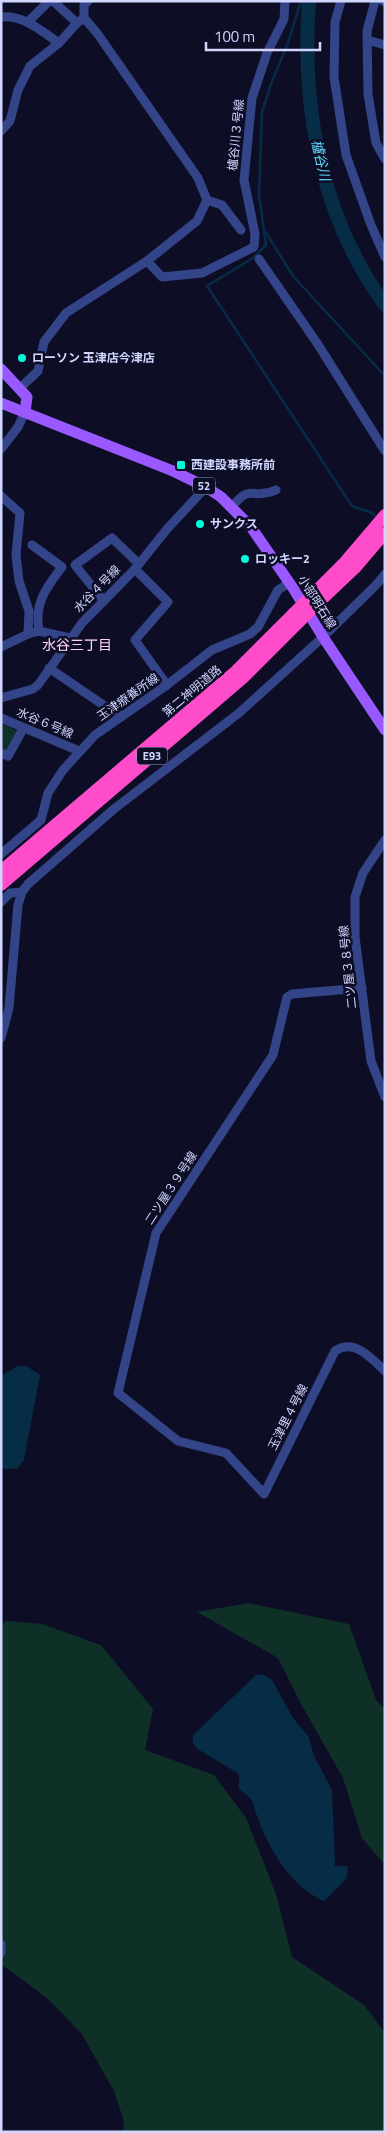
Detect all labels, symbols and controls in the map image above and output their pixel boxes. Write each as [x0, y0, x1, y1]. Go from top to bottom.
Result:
scale bar [206, 20, 320, 52]
text: 100 m [214, 25, 255, 48]
street label: 櫨谷川３号線 [222, 98, 249, 172]
water label: 櫨谷川 [307, 137, 337, 185]
place label: ローソン 玉津店今津店 [32, 348, 155, 367]
marker: ローソン 玉津店今津店 [16, 352, 28, 364]
place label: 西建設事務所前 [191, 455, 275, 474]
marker: 西建設事務所前 [175, 459, 187, 471]
road number: 52 [193, 478, 215, 494]
place label: サンクス [210, 514, 258, 533]
marker: サンクス [194, 518, 206, 530]
place label: ロッキー2 [255, 549, 310, 568]
marker: ロッキー2 [239, 553, 251, 565]
street label: 水谷４号線 [69, 560, 124, 617]
street label: 小部明石線 [293, 571, 341, 632]
district label: 水谷三丁目 [42, 634, 112, 655]
street label: 第二神明道路 [158, 660, 225, 721]
street label: 玉津療養所線 [93, 668, 163, 725]
street label: 水谷６号線 [14, 702, 77, 743]
road number: E93 [137, 748, 167, 764]
street label: 二ツ屋３８号線 [334, 924, 361, 1010]
street label: 二ツ屋３９号線 [140, 1147, 201, 1228]
street label: 玉津里４号線 [263, 1380, 312, 1453]

